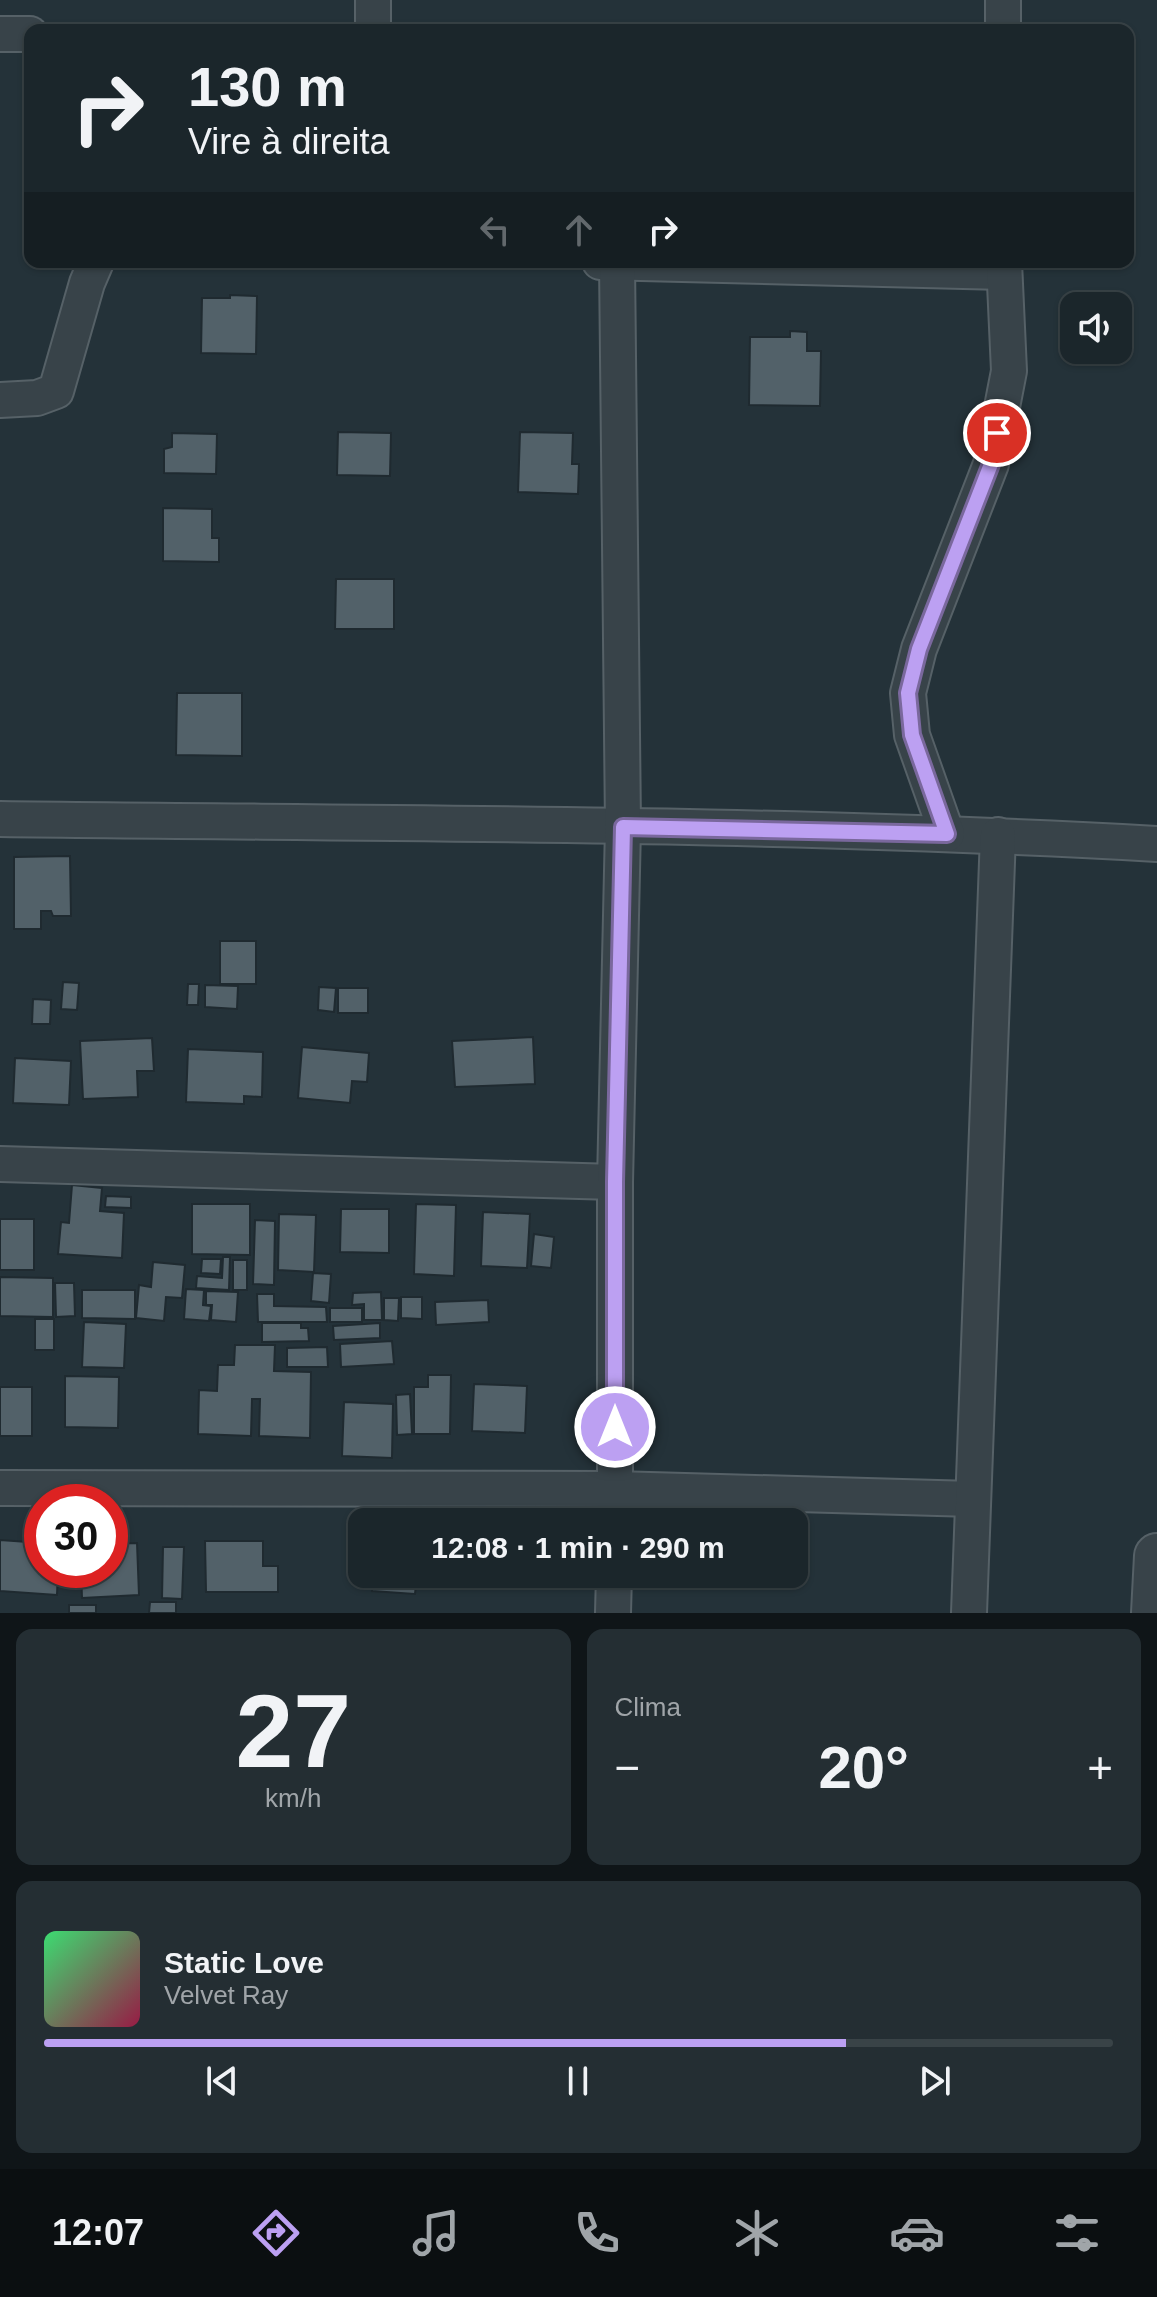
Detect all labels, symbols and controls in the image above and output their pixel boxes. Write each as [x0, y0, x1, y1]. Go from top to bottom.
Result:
text: 130 m [188, 55, 347, 118]
icon: right [56, 56, 160, 160]
text: Vire à direita [188, 121, 389, 162]
icon: left [473, 208, 517, 252]
icon: ahead [557, 208, 601, 252]
icon: right [641, 208, 685, 252]
map controls [1060, 292, 1132, 364]
button: sound [1060, 292, 1132, 364]
pin [963, 399, 1031, 467]
icon: arrive [975, 411, 1019, 455]
position arrow [573, 1385, 657, 1469]
speed limit sign: 30 [24, 1484, 128, 1588]
text: 12:08 · 1 min · 290 m [431, 1531, 725, 1564]
text: 27 [235, 1673, 351, 1789]
text: Clima [615, 1692, 681, 1722]
text: 20° [818, 1734, 909, 1801]
text: − [615, 1743, 640, 1792]
text: + [1087, 1743, 1113, 1792]
text: km/h [265, 1783, 321, 1813]
text: Static Love [164, 1946, 324, 1979]
text: Velvet Ray [164, 1980, 288, 2010]
icon: previous [200, 2059, 244, 2103]
icon: pause [556, 2059, 600, 2103]
icon: next [913, 2059, 957, 2103]
icon: directions [248, 2205, 304, 2261]
icon: music [408, 2205, 464, 2261]
icon: phone [569, 2205, 625, 2261]
icon: climate [729, 2205, 785, 2261]
icon: car [889, 2205, 945, 2261]
icon: filters [1049, 2205, 1105, 2261]
text: 12:07 [52, 2212, 144, 2253]

